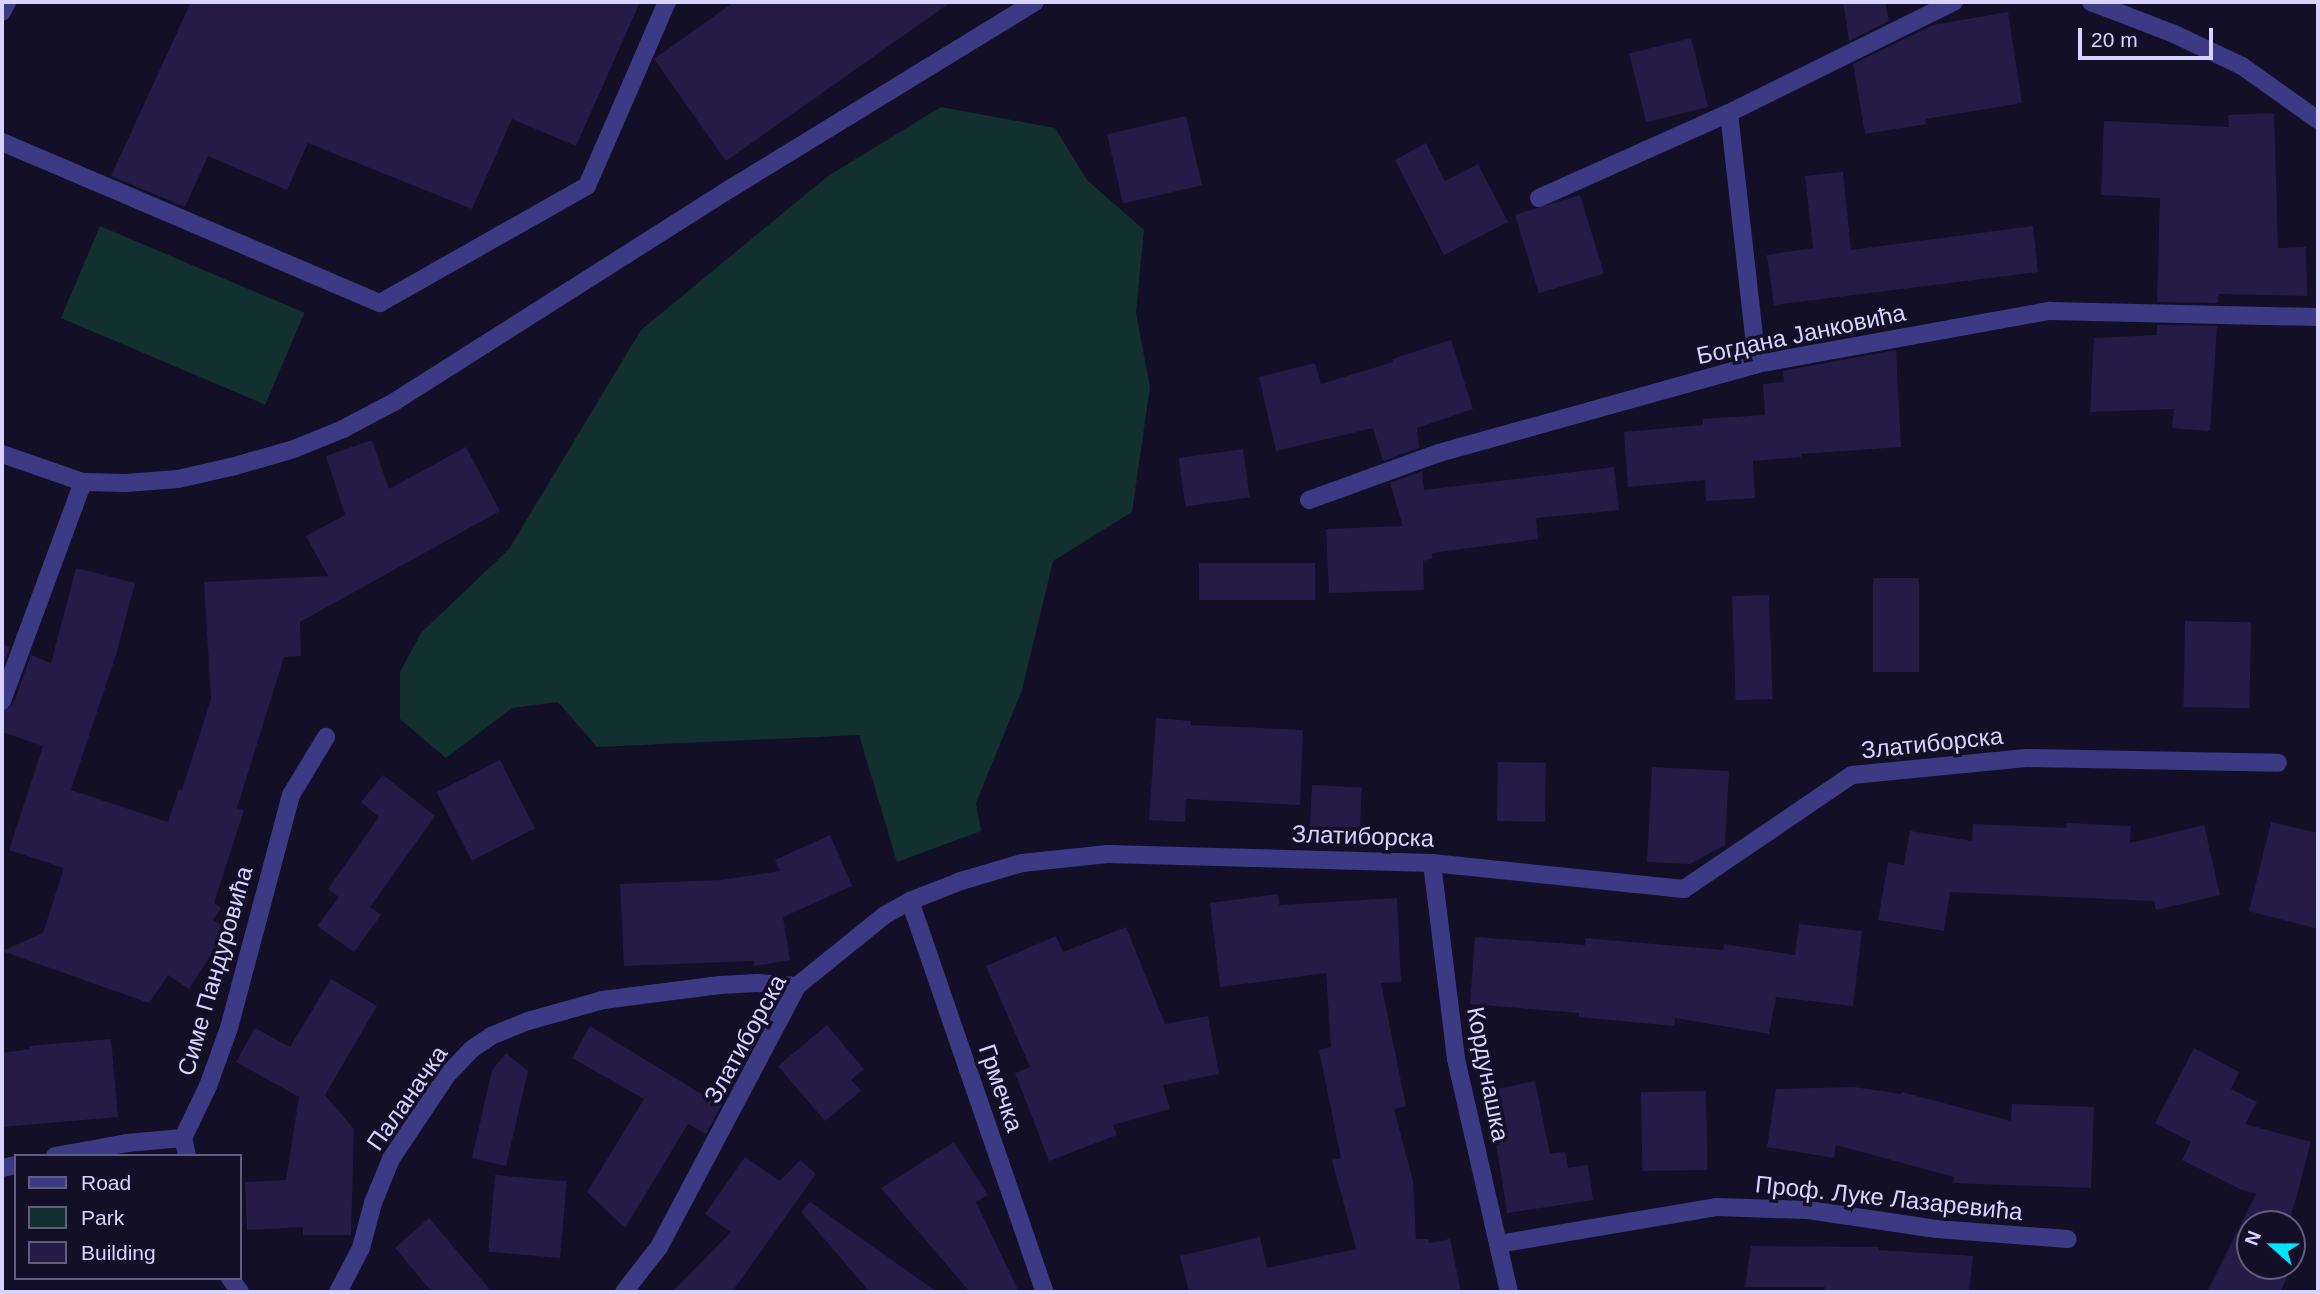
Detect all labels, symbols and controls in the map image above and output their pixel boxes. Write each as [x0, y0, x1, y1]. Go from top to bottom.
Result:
scale bar [2082, 14, 2217, 58]
text: 20 m [2091, 28, 2138, 51]
street label: Богдана Јанковића [1694, 298, 1908, 370]
street label: Златиборска [1860, 721, 2004, 765]
street label: Златиборска [1291, 819, 1435, 853]
street label: Симе Пандуровића [171, 863, 259, 1079]
street label: Златиборска [698, 970, 792, 1108]
street label: Кордунашка [1461, 1004, 1515, 1144]
street label: Паланачка [361, 1040, 453, 1156]
street label: Грмечка [973, 1040, 1029, 1136]
legend [14, 1154, 242, 1280]
street label: Проф. Луке Лазаревића [1754, 1170, 2024, 1226]
text: Road [81, 1171, 131, 1194]
text: Park [81, 1206, 124, 1229]
north arrow [2236, 1210, 2306, 1280]
text: N [2241, 1228, 2265, 1248]
text: Building [81, 1241, 156, 1264]

